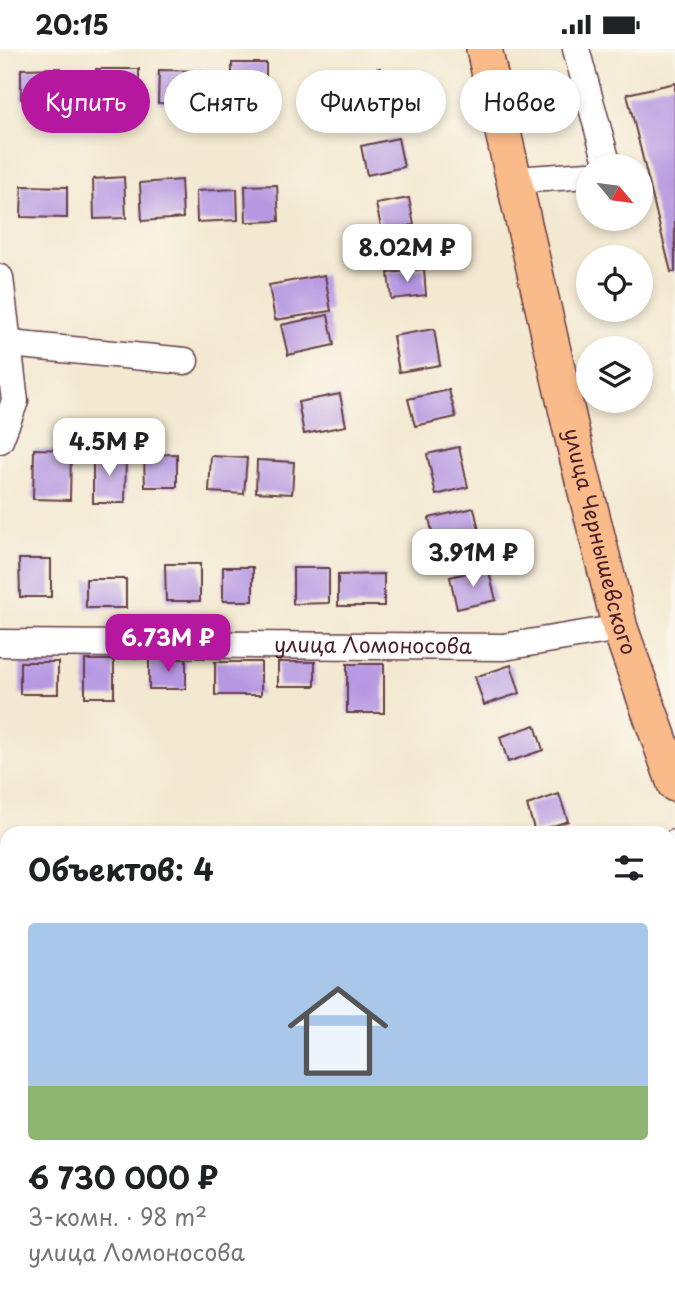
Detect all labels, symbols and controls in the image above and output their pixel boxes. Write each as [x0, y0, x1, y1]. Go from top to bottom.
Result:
text: 20:15 [35, 5, 109, 44]
chip: Купить [21, 70, 150, 133]
chip: Снять [164, 70, 282, 133]
chip: Фильтры [296, 70, 446, 133]
chip: Новое [460, 70, 580, 133]
north arrow [576, 154, 653, 231]
map controls [576, 154, 653, 413]
pin: 8.02M ₽ [342, 225, 472, 284]
text: 8.02M ₽ [358, 229, 456, 264]
button: locate [576, 245, 653, 322]
button: layers [576, 336, 653, 413]
pin: 4.5M ₽ [52, 419, 166, 478]
text: 4.5M ₽ [69, 423, 149, 458]
street label: улица Чернышевского [557, 425, 646, 659]
pin: 3.91M ₽ [408, 529, 538, 589]
text: 3.91M ₽ [428, 534, 518, 569]
pin: 6.73M ₽ [103, 615, 233, 674]
text: 6.73M ₽ [121, 619, 215, 654]
street label: улица Ломоносова [274, 627, 472, 661]
text: Объектов: 4 [28, 846, 214, 891]
icon: filters [610, 849, 648, 887]
icon: home [275, 968, 401, 1094]
text: 6 730 000 ₽ [28, 1154, 218, 1199]
text: 3-комн. · 98 m² [28, 1199, 207, 1234]
text: улица Ломоносова [28, 1234, 245, 1269]

